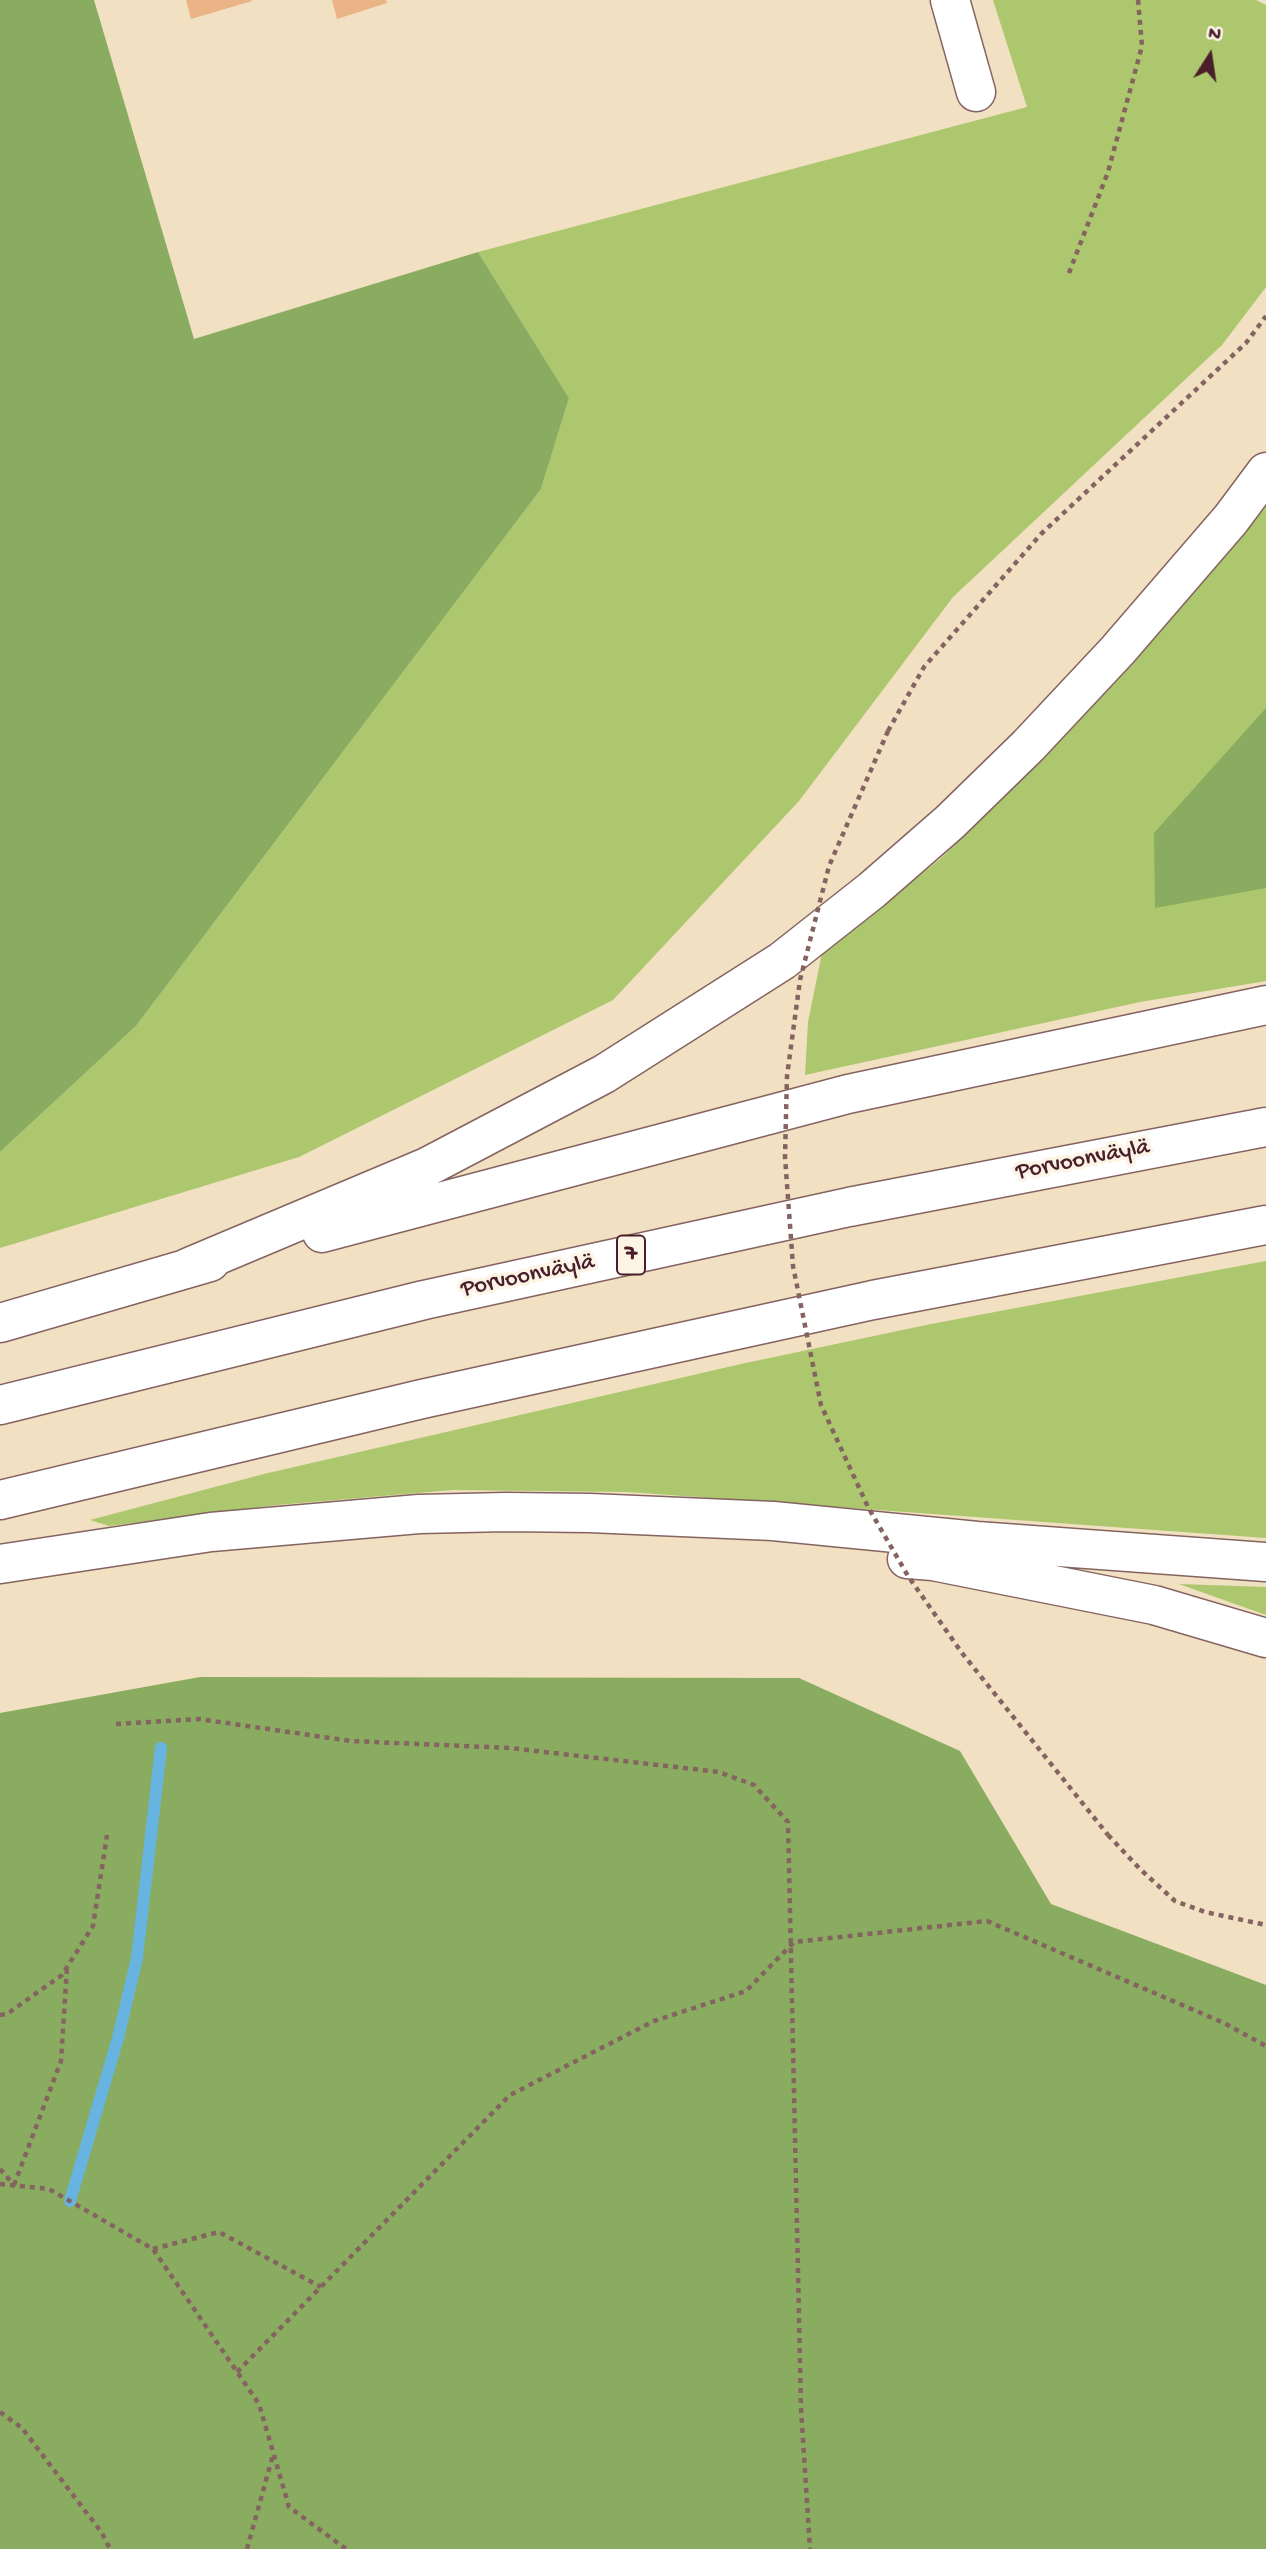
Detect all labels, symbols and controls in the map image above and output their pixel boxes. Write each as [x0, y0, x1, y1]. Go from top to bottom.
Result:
north arrow [1175, 21, 1245, 91]
text: N [1206, 22, 1223, 48]
street label: Porvoonväylä [1014, 1134, 1152, 1188]
road number: 7 [617, 1236, 645, 1274]
street label: Porvoonväylä [459, 1249, 597, 1305]

